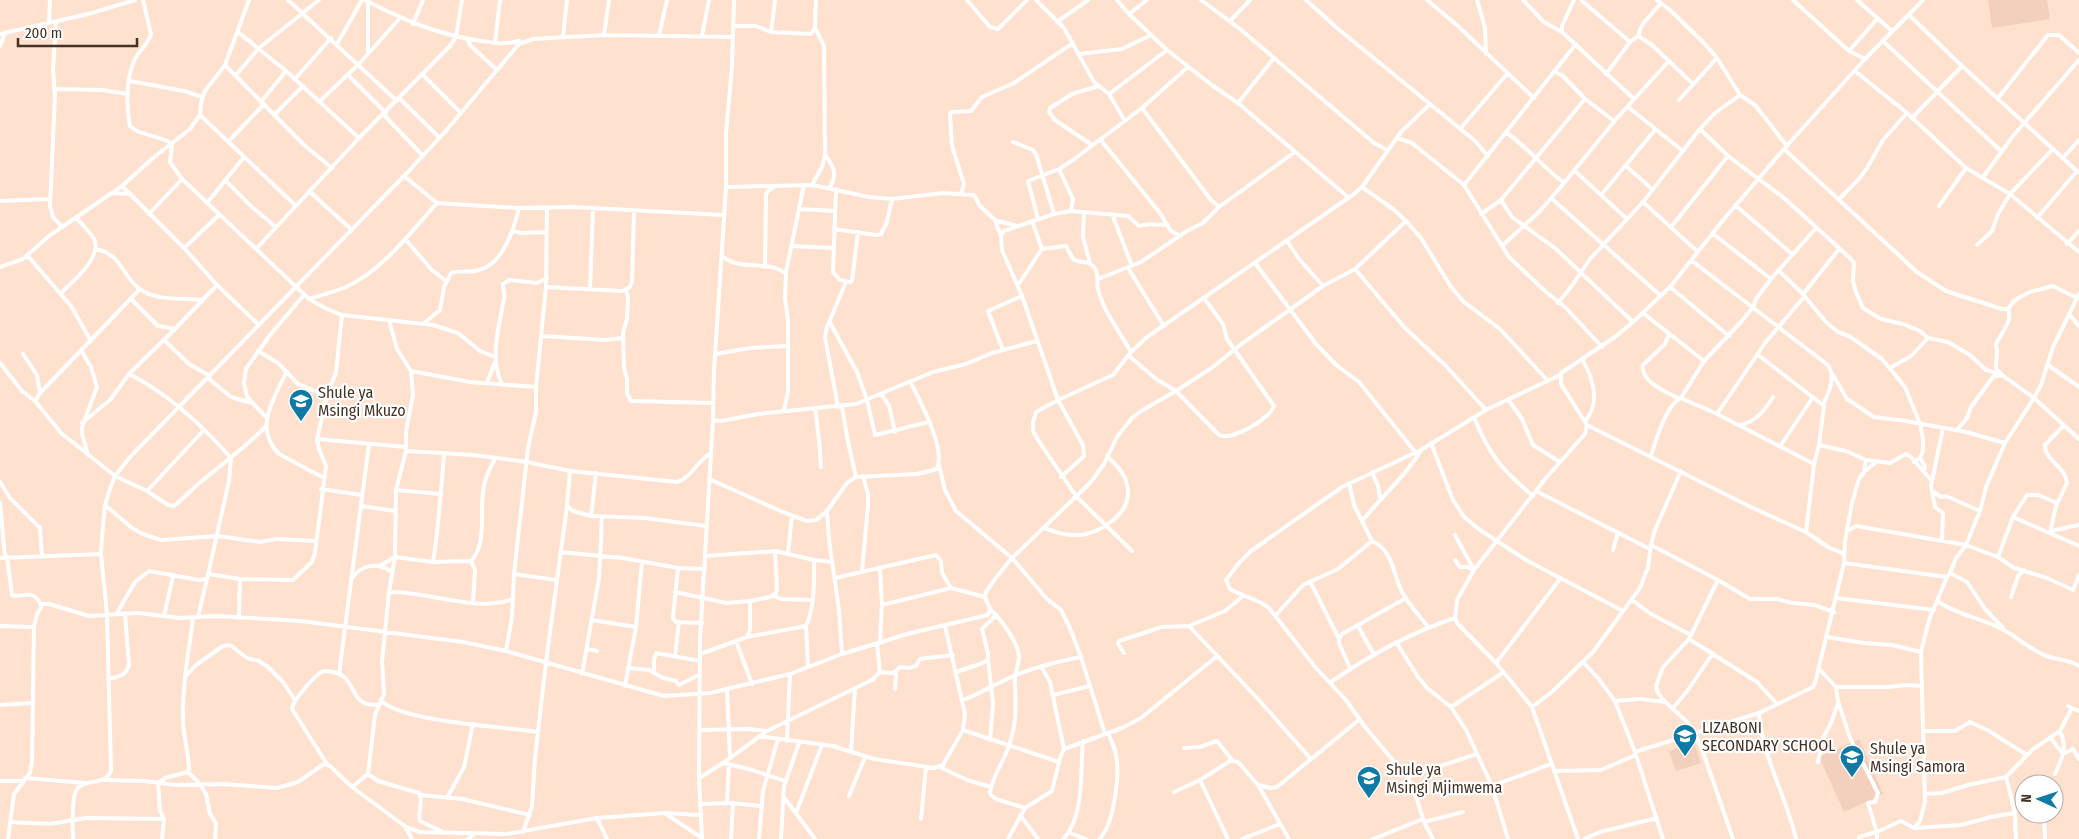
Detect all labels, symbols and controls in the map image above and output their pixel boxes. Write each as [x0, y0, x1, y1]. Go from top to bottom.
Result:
scale bar [18, 15, 136, 47]
text: 200 m [25, 24, 62, 42]
place label: Shule ya Msingi Mkuzo [318, 383, 406, 420]
school or university icon: Shule ya Msingi Mkuzo [288, 388, 314, 422]
place label: LIZABONI SECONDARY SCHOOL [1702, 718, 1835, 755]
school or university icon: LIZABONI SECONDARY SCHOOL [1672, 723, 1698, 757]
place label: Shule ya Msingi Samora [1870, 739, 1966, 776]
school or university icon: Shule ya Msingi Samora [1839, 744, 1865, 778]
place label: Shule ya Msingi Mjimwema [1386, 760, 1502, 797]
school or university icon: Shule ya Msingi Mjimwema [1356, 765, 1382, 799]
north arrow [2014, 774, 2064, 824]
text: N [2018, 794, 2035, 803]

